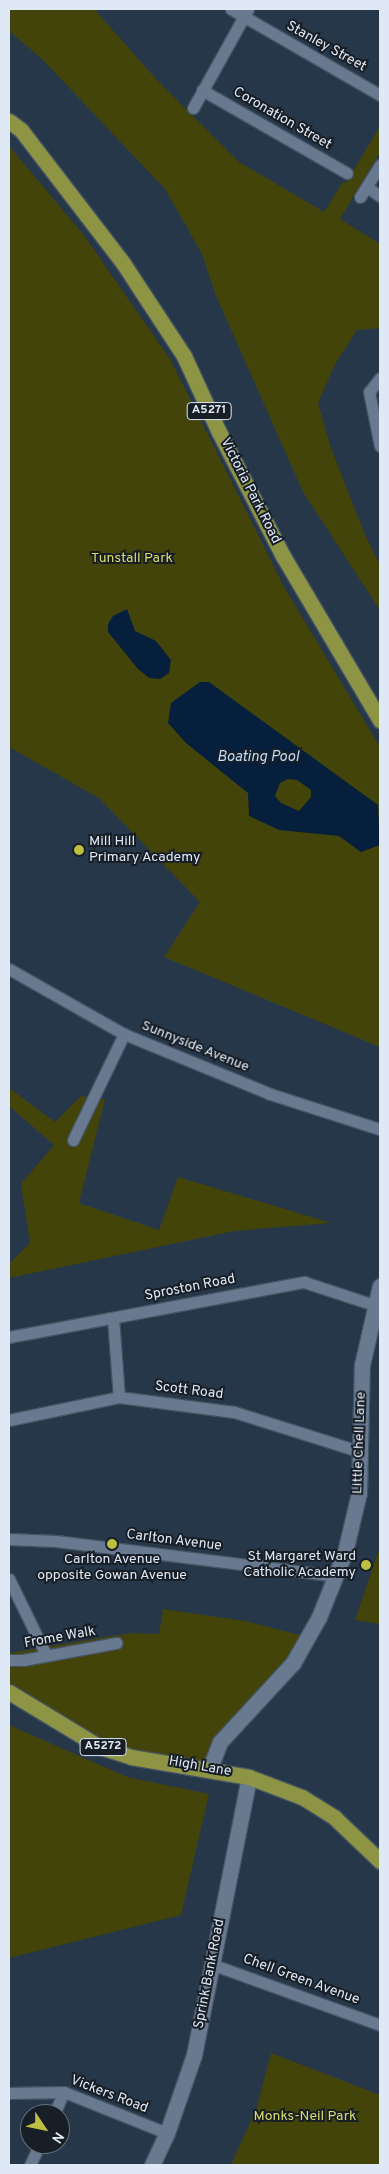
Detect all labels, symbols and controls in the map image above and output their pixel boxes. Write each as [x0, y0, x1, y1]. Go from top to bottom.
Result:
street label: Stanley Street [283, 18, 369, 76]
street label: Coronation Street [230, 84, 334, 154]
road number: A5271 [186, 402, 232, 421]
street label: Victoria Park Road [216, 435, 284, 547]
park label: Tunstall Park [91, 551, 173, 567]
water label: Boating Pool [217, 749, 299, 767]
place label: Mill Hill Primary Academy [89, 834, 201, 866]
marker: Mill Hill Primary Academy [73, 844, 85, 856]
street label: Sunnyside Avenue [139, 1018, 251, 1076]
street label: Sproston Road [143, 1271, 237, 1305]
street label: Scott Road [154, 1378, 224, 1404]
street label: Little Chell Lane [350, 1392, 370, 1494]
street label: Carlton Avenue [125, 1527, 223, 1555]
marker: Carlton Avenue opposite Gowan Avenue [106, 1538, 118, 1550]
place label: St Margaret Ward Catholic Academy [243, 1549, 356, 1581]
place label: Carlton Avenue opposite Gowan Avenue [37, 1552, 187, 1584]
marker: St Margaret Ward Catholic Academy [360, 1559, 372, 1571]
street label: Frome Walk [23, 1623, 97, 1653]
road number: A5272 [79, 1738, 127, 1756]
street label: High Lane [167, 1753, 233, 1781]
street label: Sprink Bank Road [191, 1918, 229, 2030]
street label: Chell Green Avenue [240, 1951, 362, 2009]
street label: Vickers Road [68, 2072, 150, 2118]
north arrow [20, 2104, 70, 2154]
park label: Monks-Neil Park [254, 2109, 356, 2125]
text: N [47, 2128, 67, 2146]

